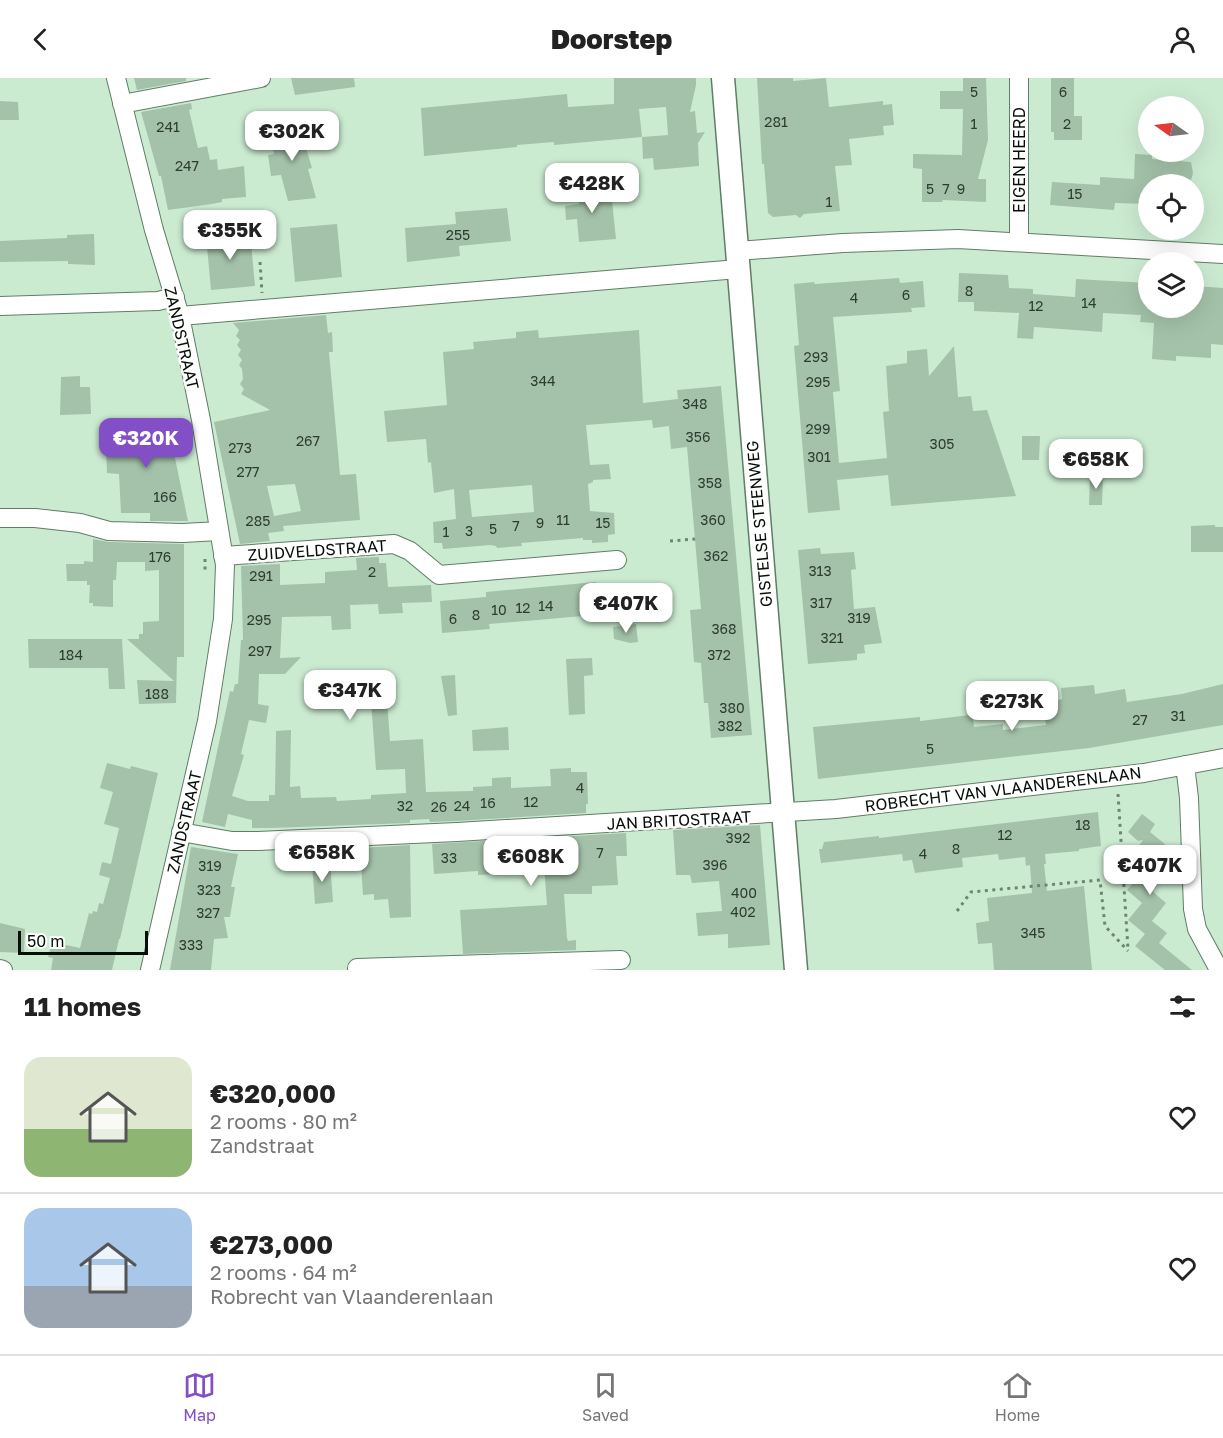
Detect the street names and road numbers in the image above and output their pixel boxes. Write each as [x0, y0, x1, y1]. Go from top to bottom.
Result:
street label: EIGEN HEERD [1009, 107, 1029, 213]
street label: ZANDSTRAAT [160, 285, 204, 391]
street label: GISTELSE STEENWEG [742, 440, 776, 608]
street label: ZUIDVELDSTRAAT [247, 535, 387, 565]
street label: ROBRECHT VAN VLAANDERENLAAN [863, 762, 1143, 816]
street label: ZANDSTRAAT [162, 769, 206, 875]
street label: JAN BRITOSTRAAT [606, 806, 752, 834]

